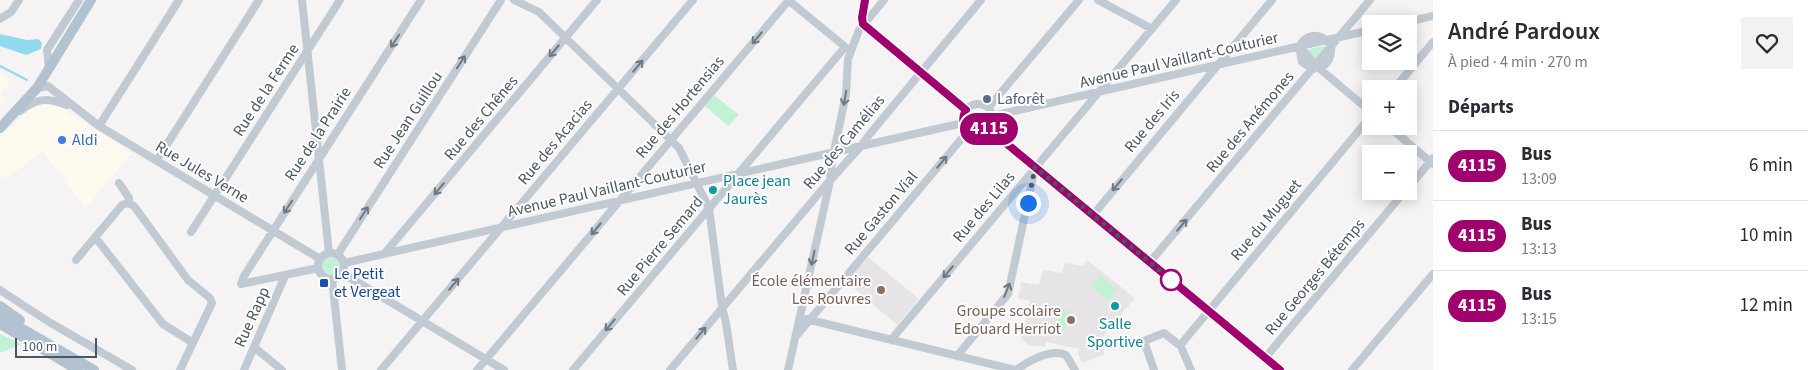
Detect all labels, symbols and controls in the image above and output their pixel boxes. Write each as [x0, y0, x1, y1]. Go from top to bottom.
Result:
text: André Pardoux [1448, 14, 1600, 49]
map controls [1362, 15, 1417, 200]
button: layers [1362, 15, 1417, 70]
button: heart [1741, 17, 1793, 69]
street label: Avenue Paul Vaillant-Couturier [1077, 26, 1281, 94]
one-way arrow [752, 31, 763, 44]
one-way arrow [389, 34, 400, 48]
street label: Rue de la Ferme [228, 39, 304, 141]
one-way arrow [549, 44, 560, 57]
street label: Rue des Hortensias [631, 51, 730, 163]
text: À pied · 4 min · 270 m [1448, 51, 1588, 73]
one-way arrow [457, 55, 467, 69]
one-way arrow [632, 59, 643, 72]
street label: Rue des Anémones [1201, 66, 1299, 177]
street label: Rue Jean Guillou [368, 67, 448, 173]
street label: Rue des Chênes [439, 71, 523, 165]
button: + [1362, 80, 1417, 135]
street label: Rue de la Prairie [279, 83, 357, 185]
street label: Rue des Iris [1119, 85, 1185, 157]
place label: Laforêt [997, 88, 1045, 110]
street label: Rue des Camélias [798, 90, 890, 194]
one-way arrow [839, 90, 849, 106]
marker: Laforêt [981, 93, 993, 105]
street label: Rue des Acacias [513, 94, 598, 190]
text: Départs [1448, 94, 1514, 121]
line badge: 4115 [954, 113, 1024, 145]
text: 4115 [970, 116, 1008, 141]
place label: Aldi [72, 129, 98, 151]
marker: Aldi [56, 134, 68, 146]
street label: Rue Jules Verne [151, 135, 253, 209]
text: Bus [1521, 141, 1552, 168]
button: − [1362, 145, 1417, 200]
text: 6 min [1749, 152, 1793, 179]
text: 4115 [1458, 153, 1496, 178]
street label: Avenue Paul Vaillant-Couturier [505, 155, 709, 223]
one-way arrow [937, 156, 948, 169]
street label: Rue Gaston Vial [839, 166, 923, 260]
street label: Rue des Lilas [948, 167, 1020, 247]
text: 13:09 [1521, 168, 1557, 190]
place label: Place jean Jaurès [723, 170, 791, 210]
street label: Rue du Muguet [1225, 174, 1307, 265]
one-way arrow [1112, 178, 1123, 191]
one-way arrow [434, 182, 445, 195]
marker: Place jean Jaurès [707, 184, 719, 196]
street label: Rue Pierre Semard [612, 191, 708, 301]
your location [1016, 191, 1041, 216]
one-way arrow [283, 200, 293, 214]
one-way arrow [360, 207, 370, 221]
text: Bus [1521, 211, 1552, 238]
street label: Rue Georges Bétemps [1260, 214, 1370, 340]
one-way arrow [1176, 219, 1187, 232]
one-way arrow [590, 222, 602, 235]
text: 10 min [1739, 222, 1793, 249]
text: 4115 [1458, 223, 1496, 248]
text: 13:13 [1521, 238, 1557, 260]
one-way arrow [808, 249, 817, 265]
place label: Le Petit et Vergeat [334, 263, 401, 303]
one-way arrow [943, 265, 954, 278]
unlabelled marker [1160, 269, 1182, 291]
place label: École élémentaire Les Rouvres [752, 270, 871, 310]
marker: Le Petit et Vergeat [318, 277, 330, 289]
one-way arrow [448, 277, 460, 290]
text: Bus [1521, 281, 1552, 308]
street label: Rue Rapp [229, 283, 275, 351]
one-way arrow [1003, 283, 1012, 298]
marker: École élémentaire Les Rouvres [875, 284, 887, 296]
text: 12 min [1739, 292, 1793, 319]
text: 4115 [1458, 293, 1496, 318]
place label: Groupe scolaire Edouard Herriot [954, 300, 1062, 340]
marker: Salle Sportive [1109, 300, 1121, 312]
text: 13:15 [1521, 308, 1557, 330]
place label: Salle Sportive [1087, 313, 1143, 353]
marker: Groupe scolaire Edouard Herriot [1065, 314, 1077, 326]
one-way arrow [605, 319, 616, 332]
one-way arrow [695, 326, 707, 339]
scale bar [15, 335, 98, 358]
text: 100 m [22, 337, 57, 357]

